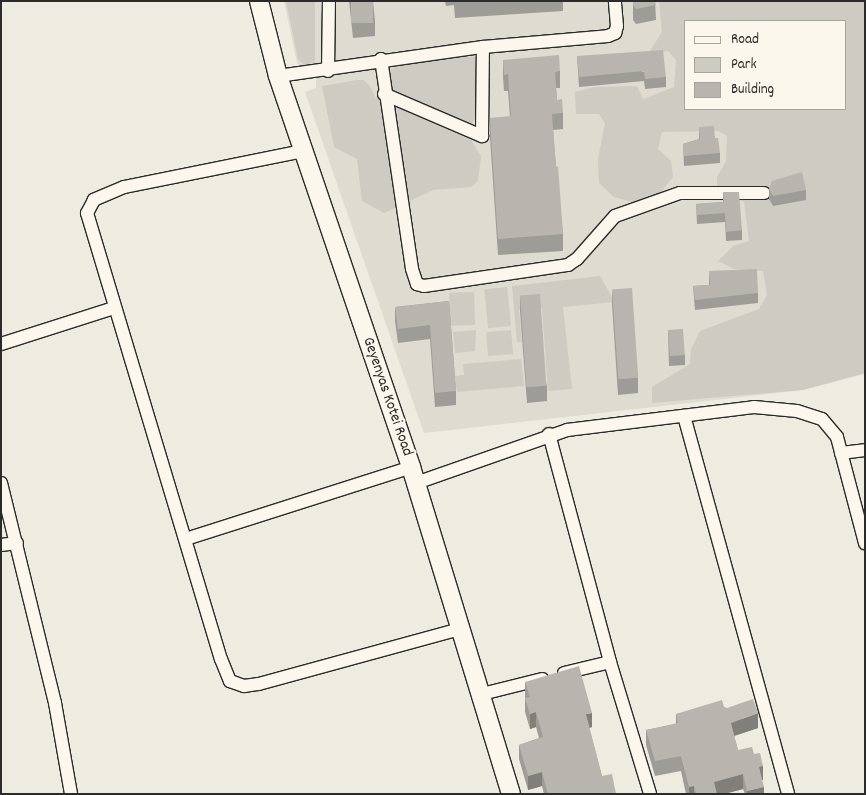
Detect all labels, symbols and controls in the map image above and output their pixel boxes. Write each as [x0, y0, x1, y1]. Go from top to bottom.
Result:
legend [684, 20, 846, 110]
text: Road [731, 29, 759, 51]
text: Park [731, 54, 757, 76]
text: Building [731, 79, 774, 101]
street label: Geyenyas Kotei Road [358, 335, 416, 459]

